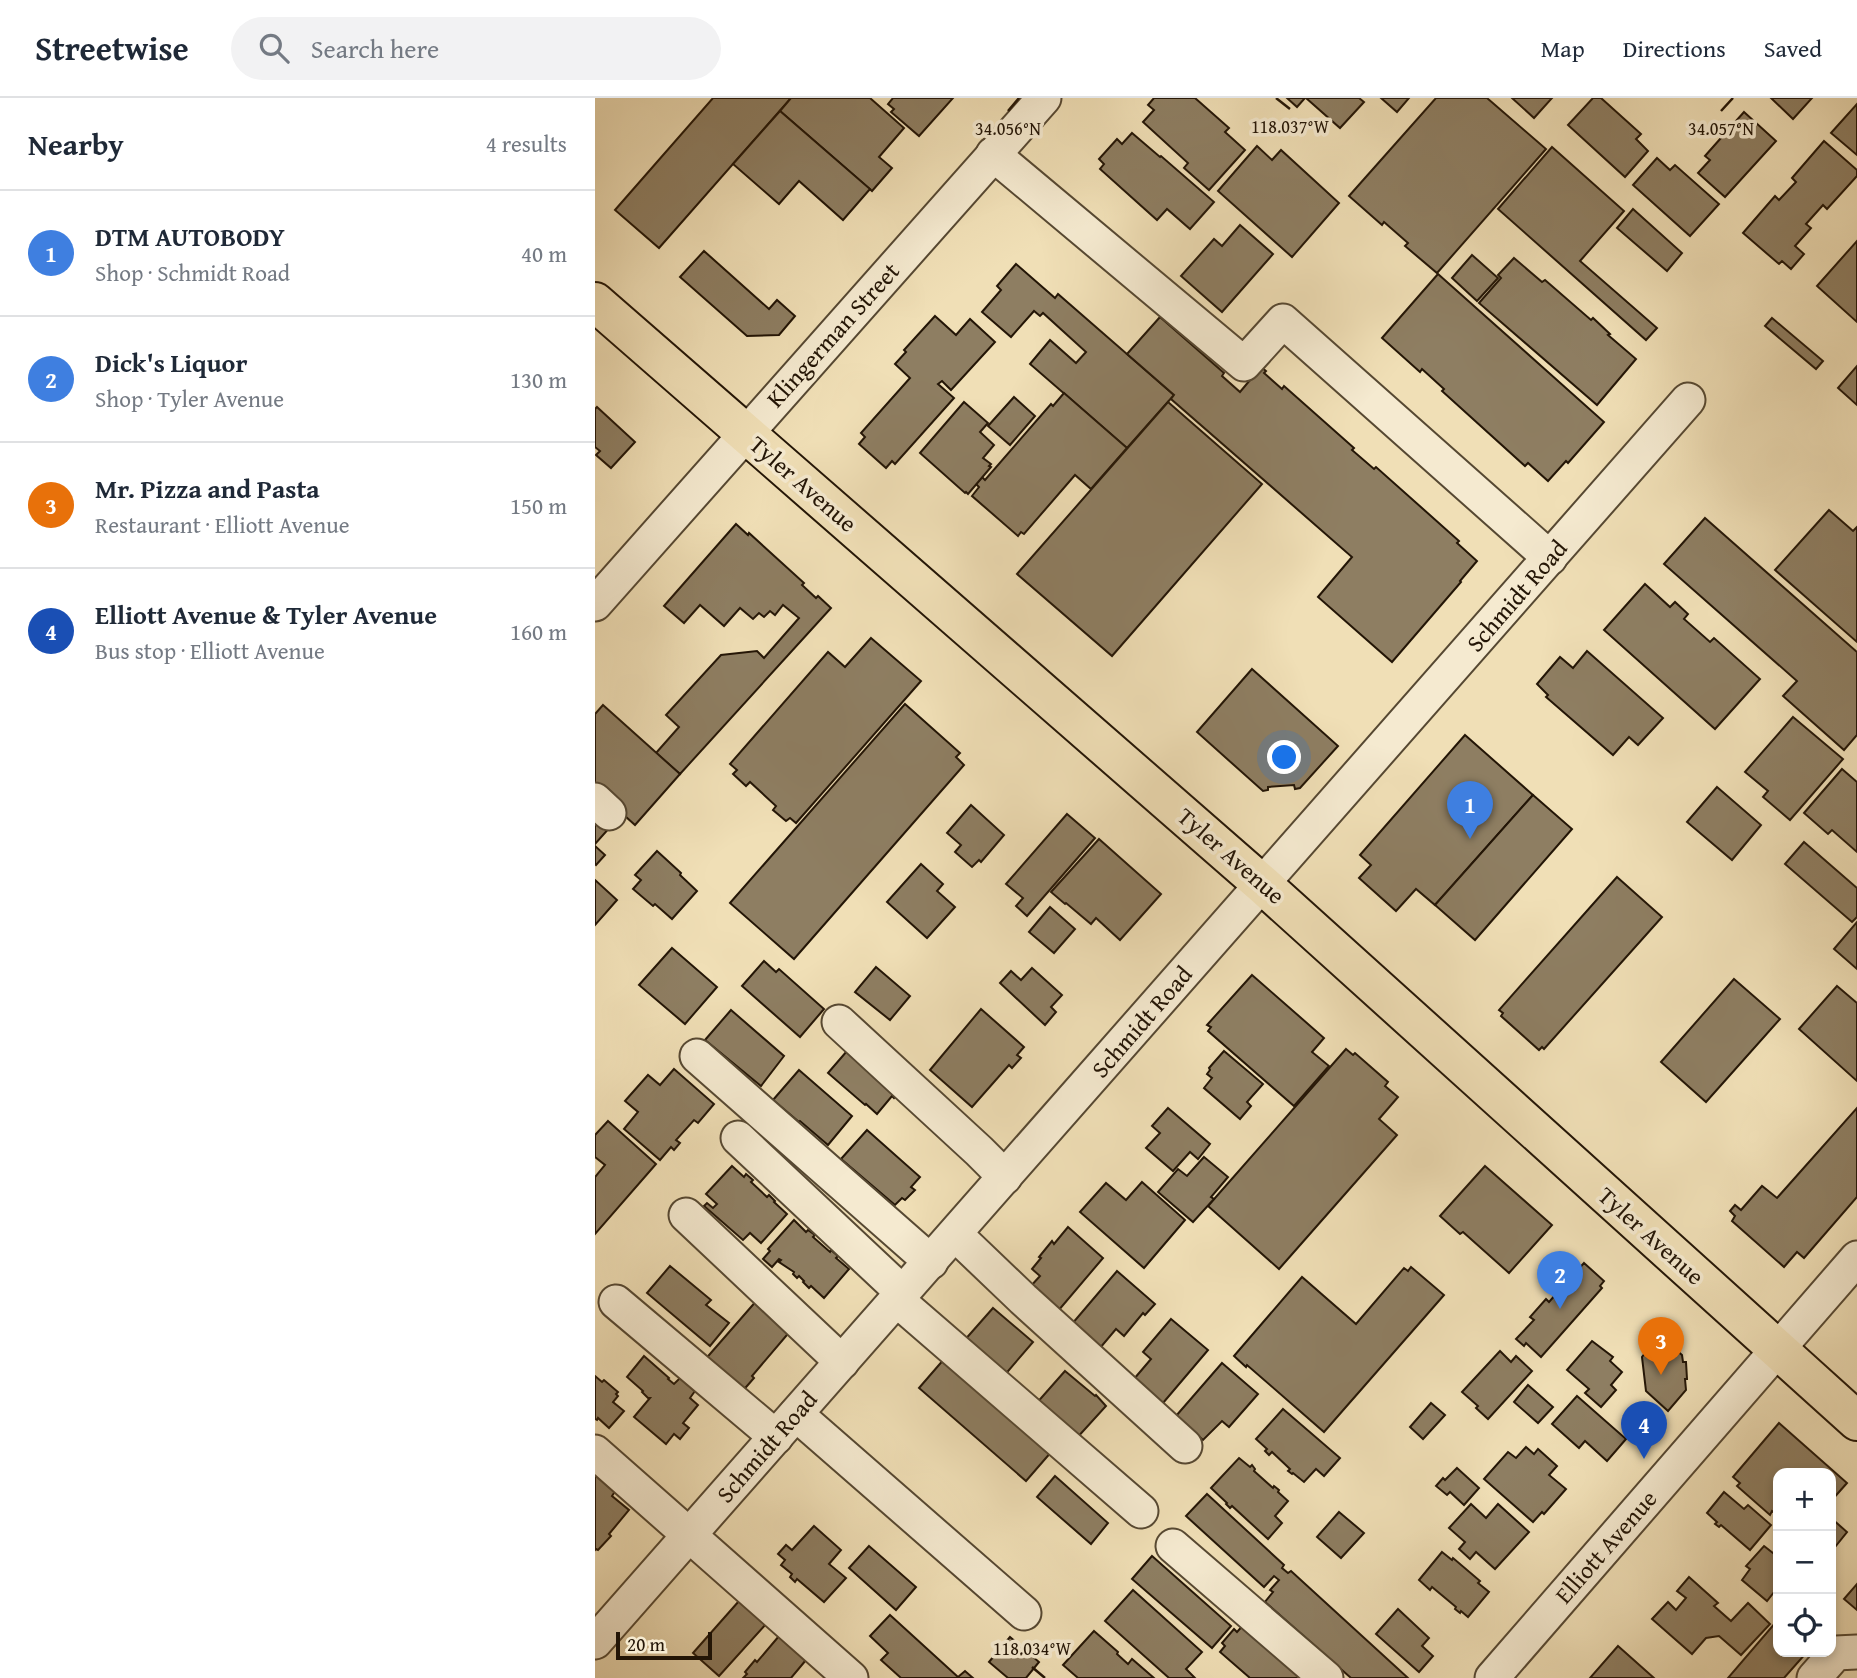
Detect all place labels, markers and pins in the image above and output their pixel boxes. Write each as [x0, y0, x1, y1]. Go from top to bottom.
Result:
pin: 1 [1447, 781, 1493, 839]
pin: 2 [1537, 1251, 1583, 1309]
pin: 3 [1638, 1317, 1684, 1375]
pin: 4 [1621, 1401, 1667, 1459]

